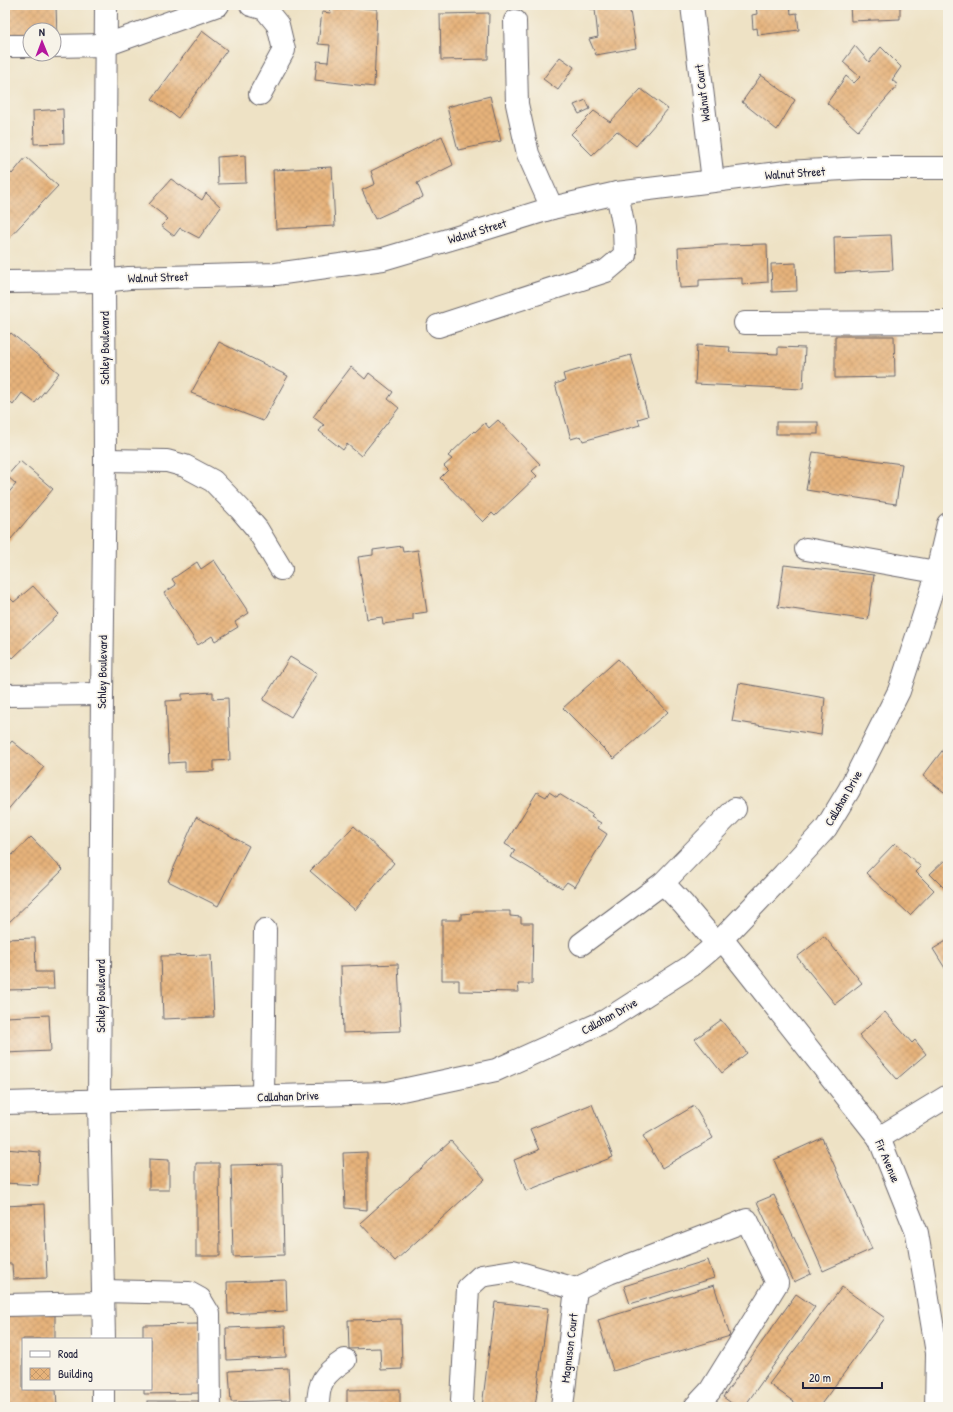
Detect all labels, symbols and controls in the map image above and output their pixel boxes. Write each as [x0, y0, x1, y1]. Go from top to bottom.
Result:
north arrow [22, 22, 62, 62]
text: N [39, 25, 45, 39]
street label: Walnut Court [690, 63, 714, 123]
street label: Walnut Street [764, 162, 827, 184]
street label: Walnut Street [446, 214, 509, 248]
street label: Walnut Street [128, 267, 189, 287]
street label: Schley Boulevard [96, 311, 113, 385]
street label: Schley Boulevard [93, 635, 111, 709]
street label: Callahan Drive [820, 767, 866, 829]
street label: Schley Boulevard [92, 959, 109, 1033]
street label: Callahan Drive [578, 994, 640, 1038]
street label: Callahan Drive [257, 1086, 319, 1106]
street label: Fir Avenue [871, 1136, 905, 1185]
street label: Magnuson Court [556, 1311, 582, 1384]
legend [22, 1338, 152, 1390]
text: Road [58, 1345, 78, 1362]
scale bar [803, 1364, 882, 1390]
text: Building [58, 1365, 93, 1382]
text: 20 m [809, 1369, 831, 1386]

